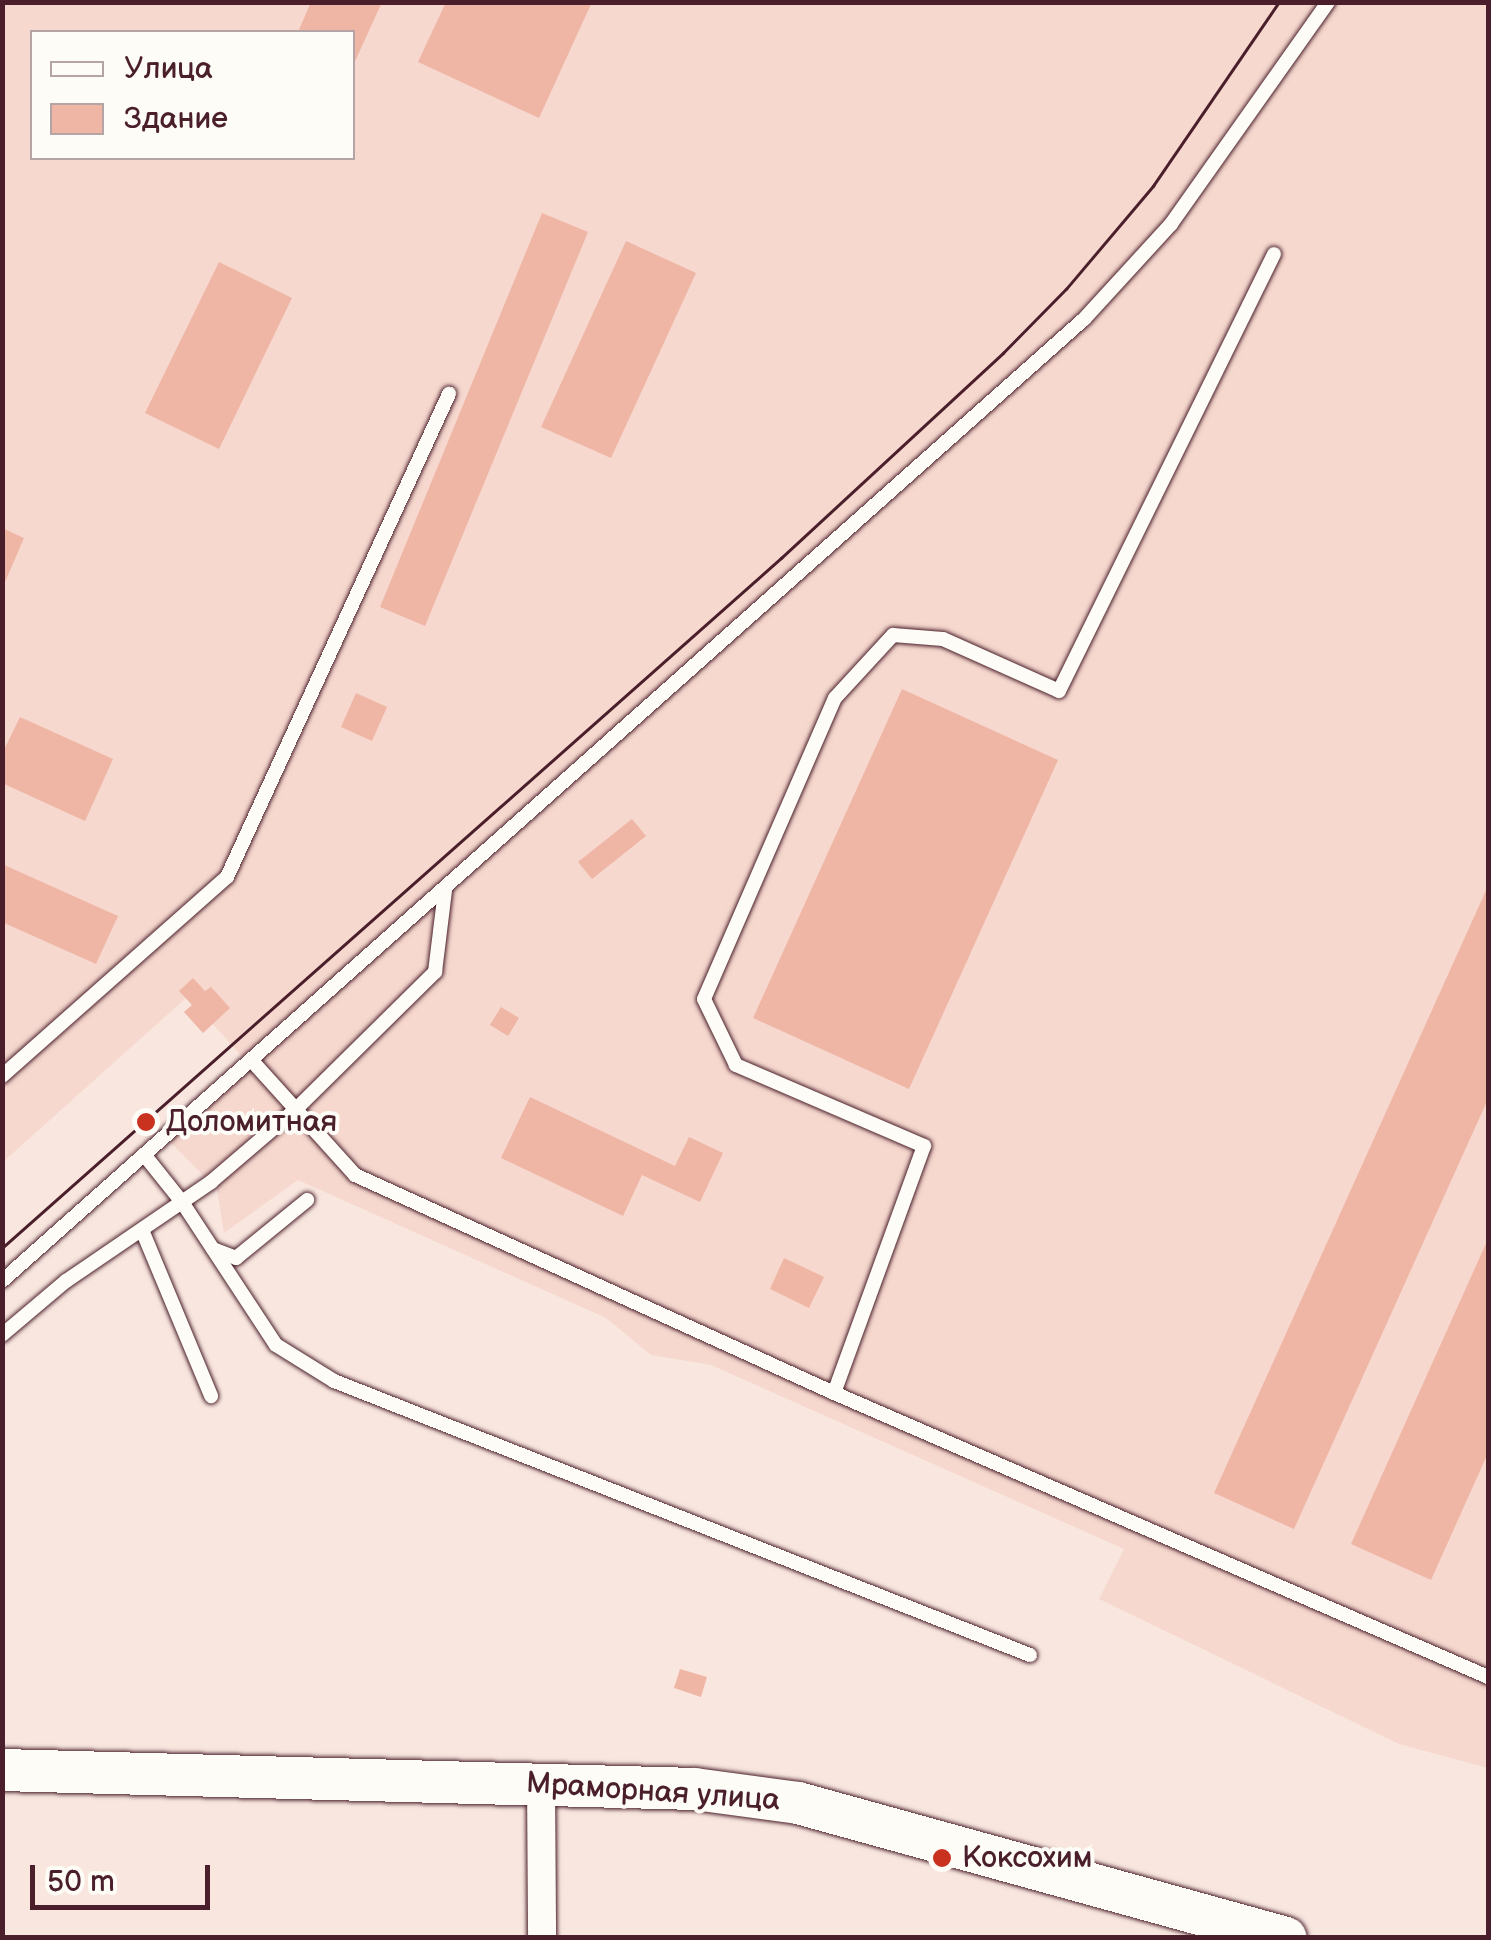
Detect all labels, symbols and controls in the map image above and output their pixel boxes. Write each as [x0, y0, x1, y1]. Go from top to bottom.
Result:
legend [30, 30, 355, 160]
text: Улица [124, 51, 213, 87]
text: Здание [124, 101, 228, 137]
place label: Доломитная [166, 1104, 337, 1140]
marker: Доломитная [135, 1111, 157, 1133]
street label: Мраморная улица [525, 1765, 781, 1819]
place label: Коксохим [962, 1840, 1093, 1876]
scale bar [35, 1845, 215, 1907]
marker: Коксохим [931, 1847, 953, 1869]
text: 50 m [47, 1864, 115, 1900]

